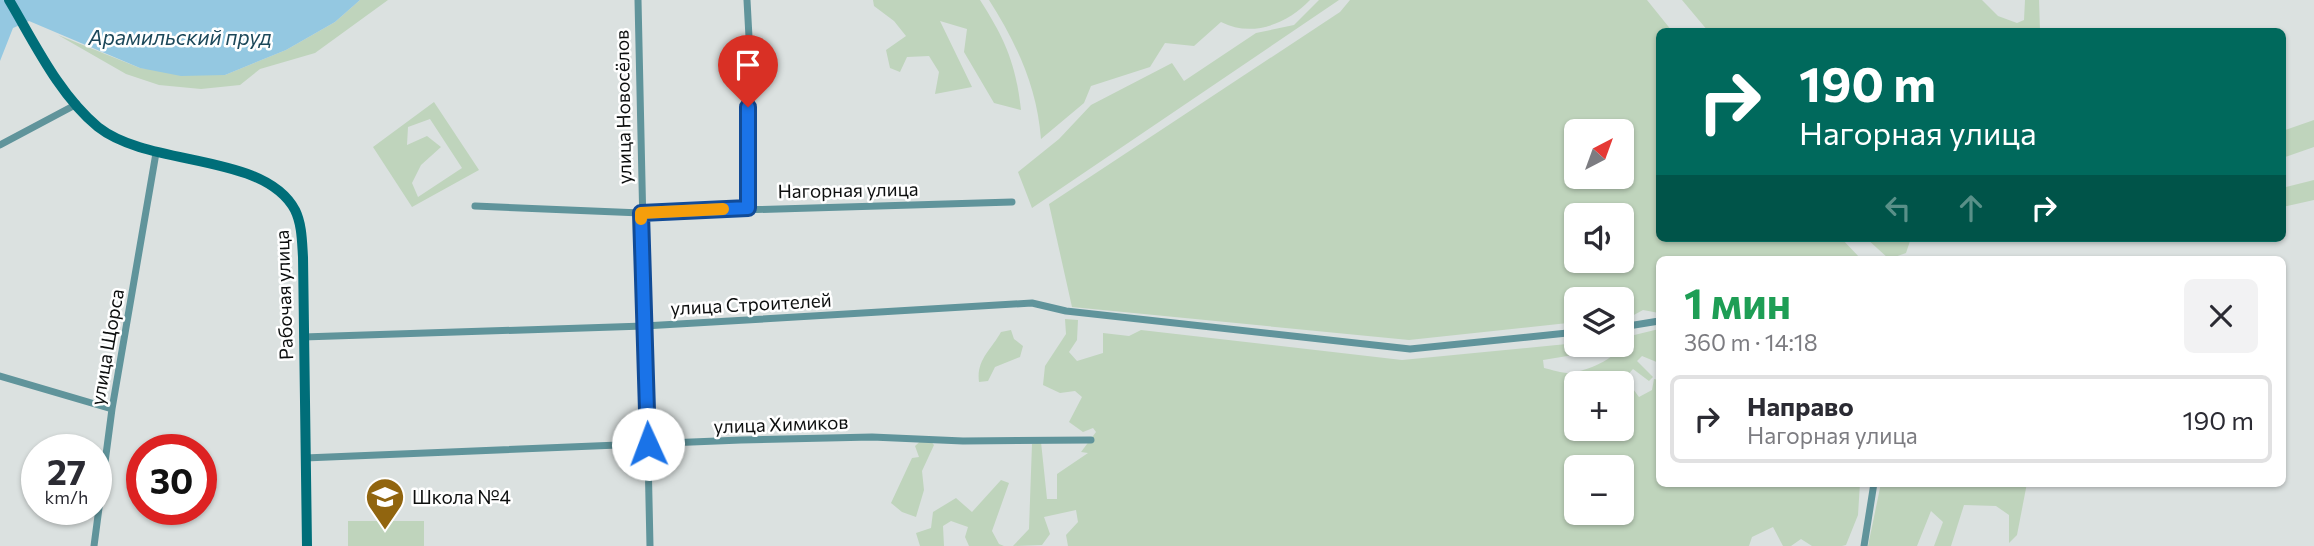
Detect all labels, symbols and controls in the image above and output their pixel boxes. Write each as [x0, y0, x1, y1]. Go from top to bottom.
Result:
water label: Арамильский пруд [87, 24, 272, 49]
street label: улица Новосёлов [610, 30, 635, 184]
pin [718, 35, 778, 107]
icon: arrive [729, 46, 767, 84]
text: 190 m [1799, 52, 1936, 112]
icon: right [1684, 56, 1775, 147]
text: Нагорная улица [1799, 112, 2037, 152]
north arrow [1564, 119, 1634, 189]
map controls [1564, 119, 1634, 525]
street label: Нагорная улица [777, 177, 919, 202]
icon: left [1879, 189, 1917, 227]
icon: ahead [1952, 189, 1990, 227]
icon: right [2025, 189, 2063, 227]
button: sound [1564, 203, 1634, 273]
street label: Рабочая улица [270, 230, 297, 360]
text: 1 мин [1684, 276, 1791, 328]
button: close [2184, 279, 2258, 353]
street label: улица Щорса [85, 287, 128, 407]
button: layers [1564, 287, 1634, 357]
street label: улица Строителей [670, 288, 832, 319]
text: 360 m · 14:18 [1684, 328, 1818, 356]
button: + [1564, 371, 1634, 441]
text: Направо [1747, 390, 1854, 421]
icon: right [1688, 400, 1726, 438]
text: 190 m [2182, 404, 2254, 435]
position arrow [611, 407, 685, 481]
street label: улица Химиков [713, 410, 849, 437]
text: Нагорная улица [1747, 421, 1918, 449]
speed limit sign: 30 [126, 434, 217, 525]
text: 27 [47, 449, 86, 492]
button: − [1564, 455, 1634, 525]
school or university icon: Школа №4 [364, 476, 406, 531]
place label: Школа №4 [412, 485, 511, 508]
text: km/h [45, 486, 88, 508]

